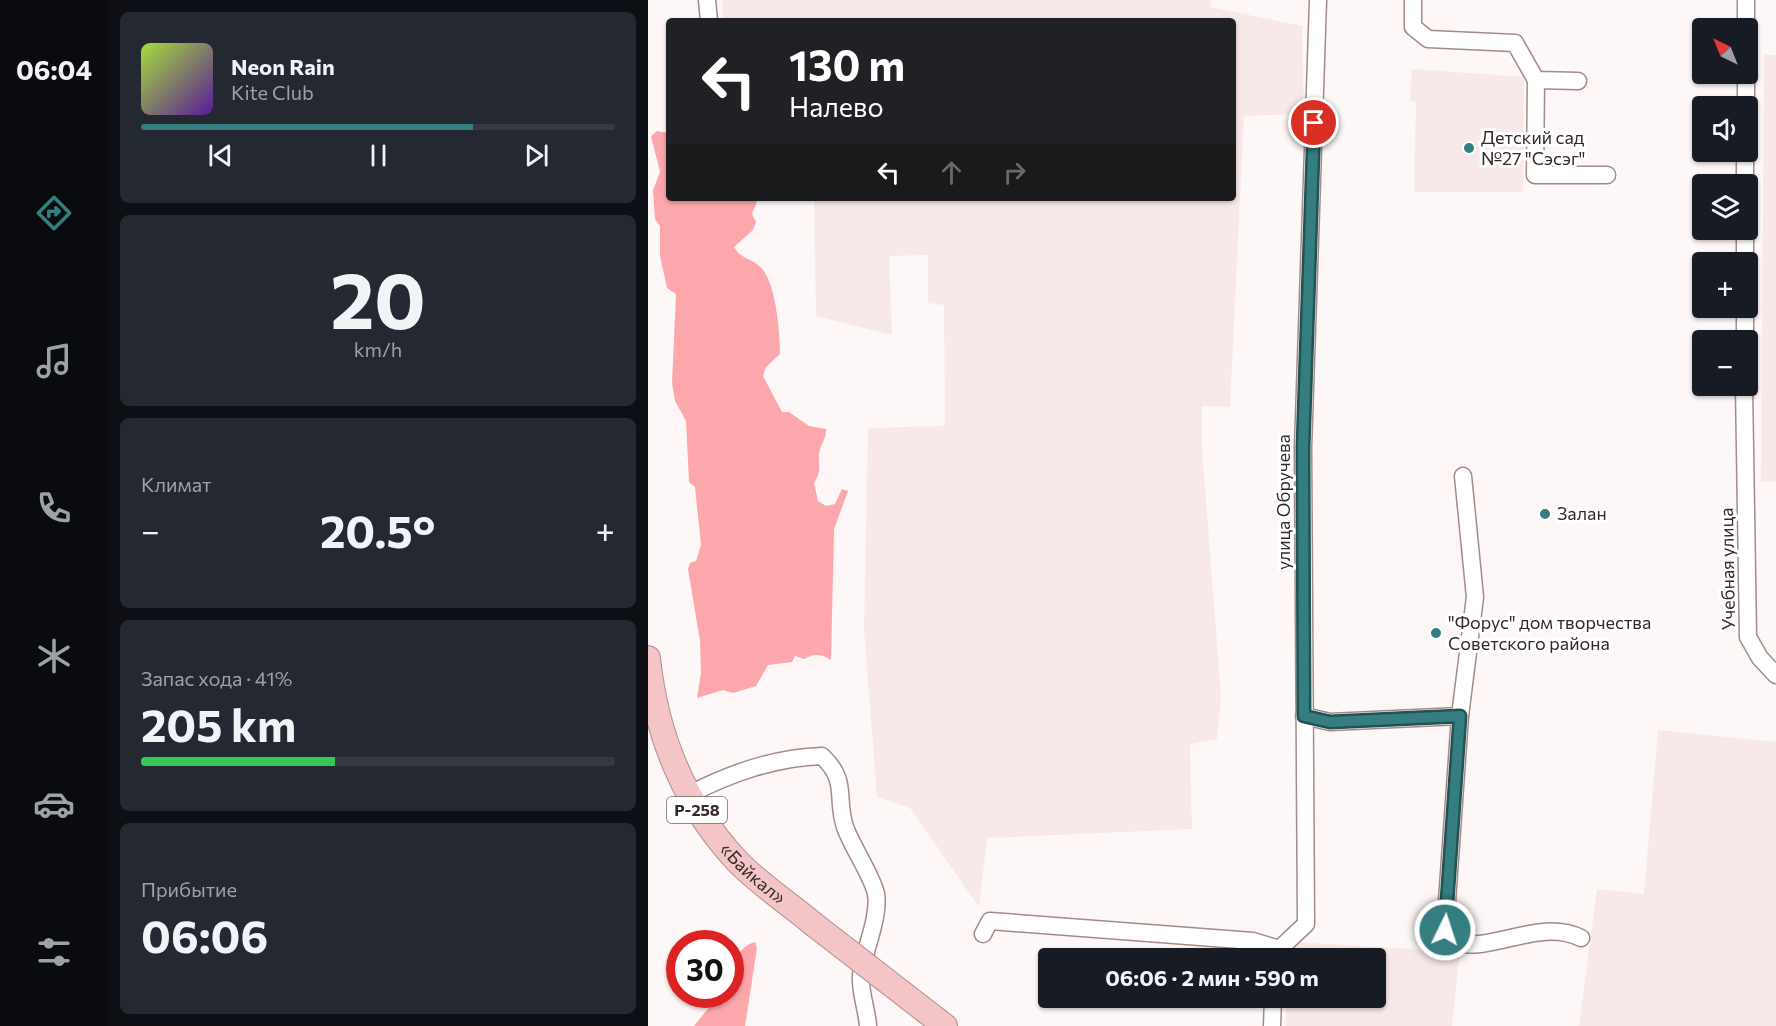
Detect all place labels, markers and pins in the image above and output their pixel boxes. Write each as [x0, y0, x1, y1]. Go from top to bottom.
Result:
pin [1288, 97, 1339, 148]
place label: Детский сад №27 "Сэсэг" [1481, 126, 1586, 169]
marker: Детский сад №27 "Сэсэг" [1462, 141, 1476, 155]
place label: Залан [1557, 502, 1607, 524]
marker: Залан [1538, 507, 1552, 521]
place label: "Форус" дом творчества Советского района [1448, 611, 1651, 654]
marker: "Форус" дом творчества Советского района [1429, 626, 1443, 640]

